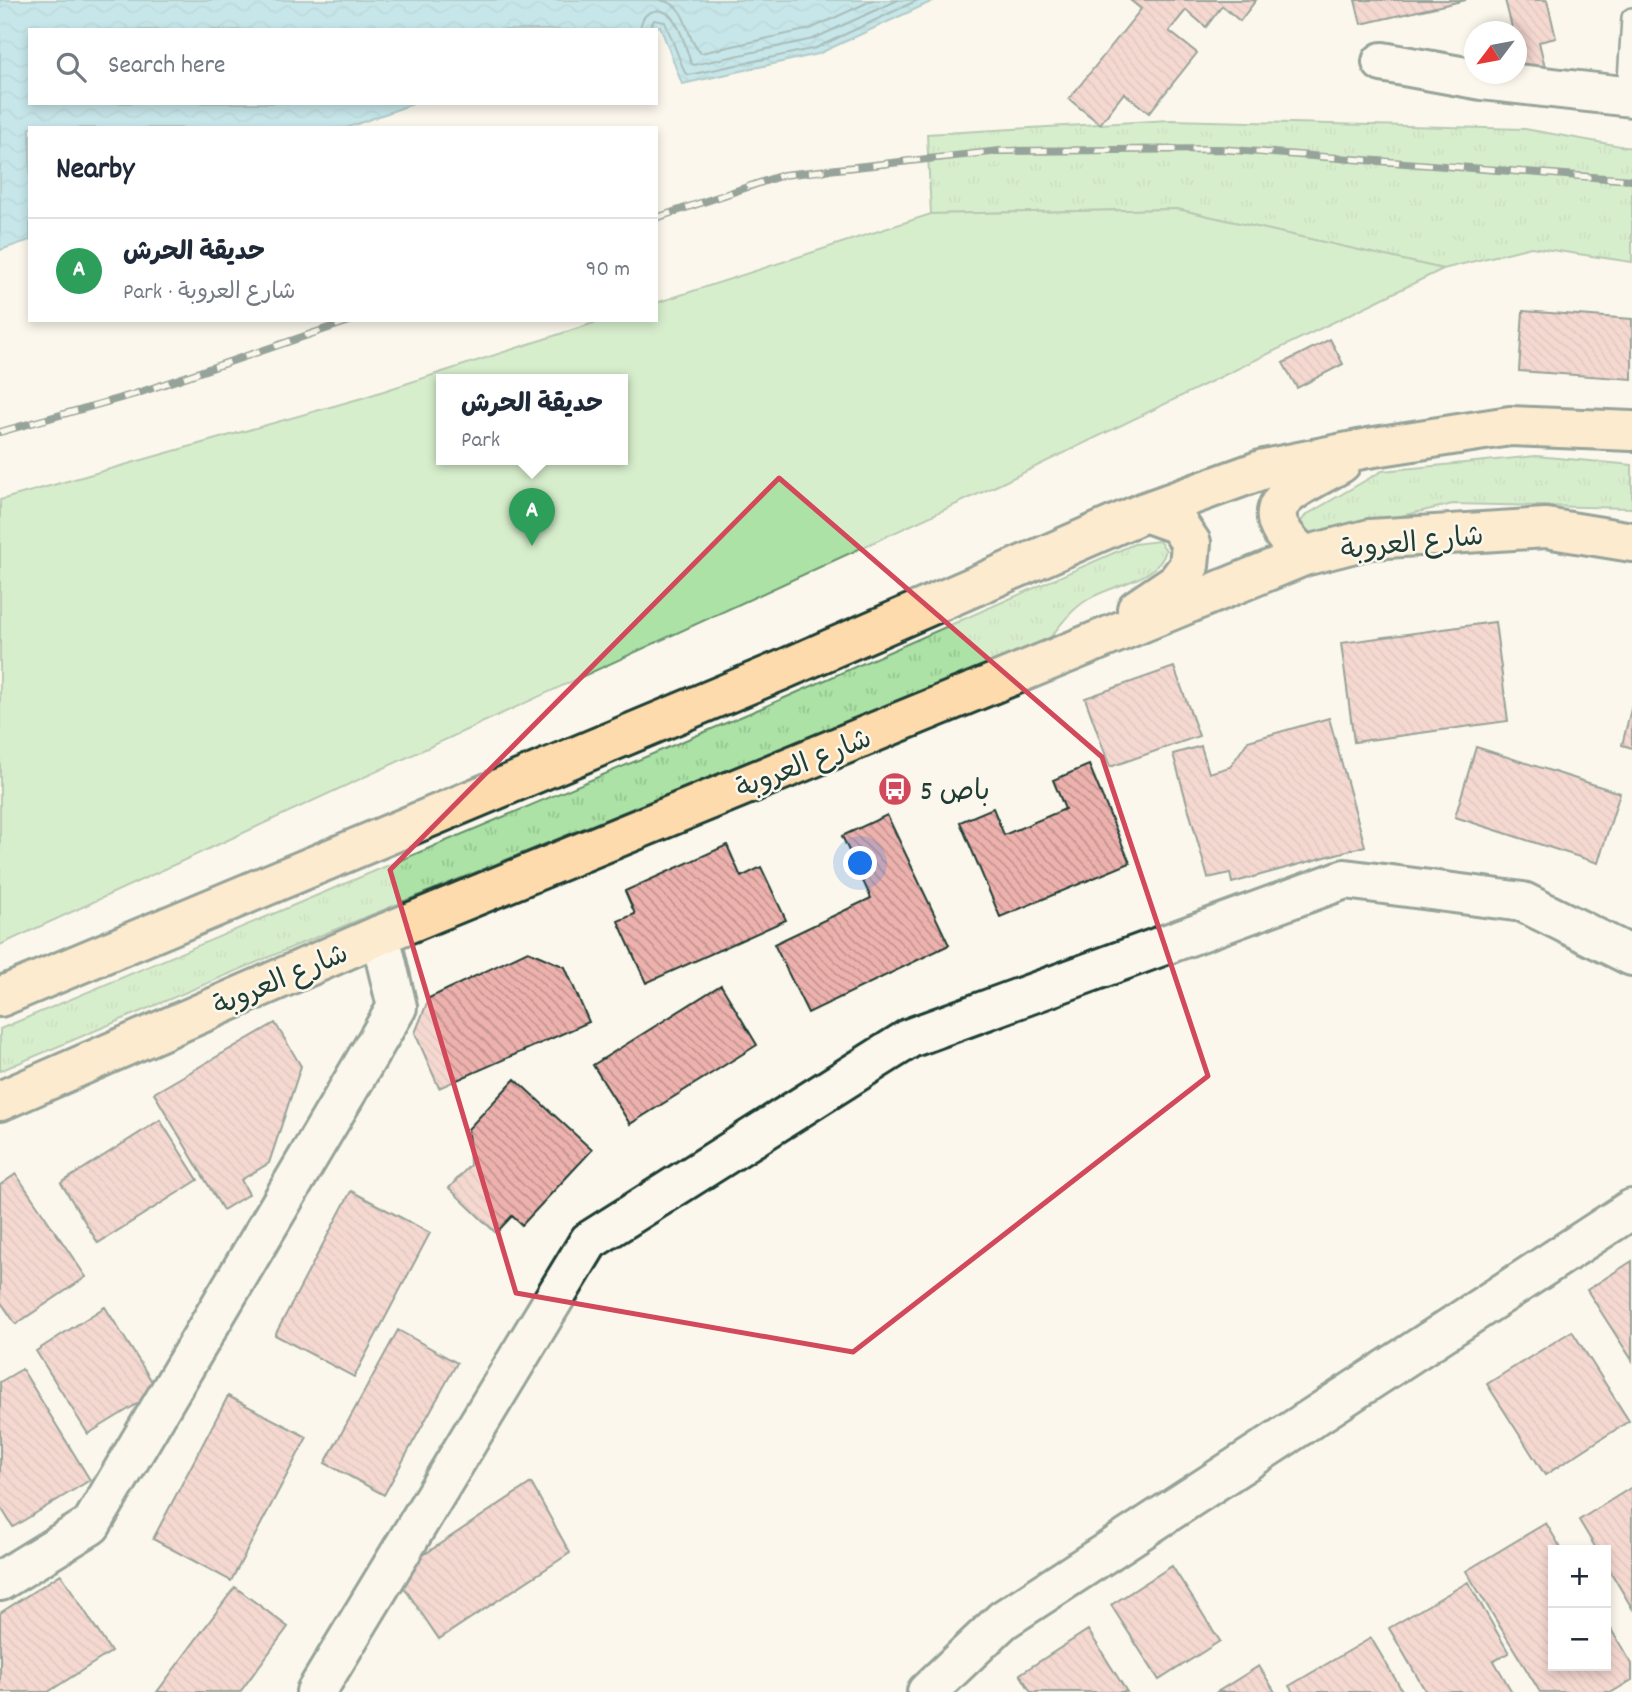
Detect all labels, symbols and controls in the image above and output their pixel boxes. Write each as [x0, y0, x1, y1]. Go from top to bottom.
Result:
north arrow [1464, 21, 1527, 84]
search box [28, 28, 658, 105]
icon: search [52, 48, 90, 86]
text: Search here [108, 48, 226, 85]
text: Nearby [56, 150, 134, 193]
text: حديقة الحرش [123, 235, 265, 272]
text: A [73, 254, 85, 287]
text: 90 m [586, 254, 630, 287]
text: Park · شارع العروبة [123, 277, 296, 310]
popup [436, 374, 628, 465]
text: حديقة الحرش [461, 387, 603, 424]
text: Park [461, 425, 500, 458]
pin: A [509, 488, 555, 546]
street label: شارع العروبة [1339, 519, 1486, 573]
street label: شارع العروبة [731, 721, 879, 812]
bus stop icon: باص 5 [876, 770, 914, 808]
place label: باص 5 [920, 774, 990, 814]
your location [843, 846, 877, 880]
street label: شارع العروبة [208, 936, 356, 1029]
map controls [1548, 1545, 1611, 1671]
button: + [1548, 1545, 1611, 1608]
button: − [1548, 1608, 1611, 1671]

